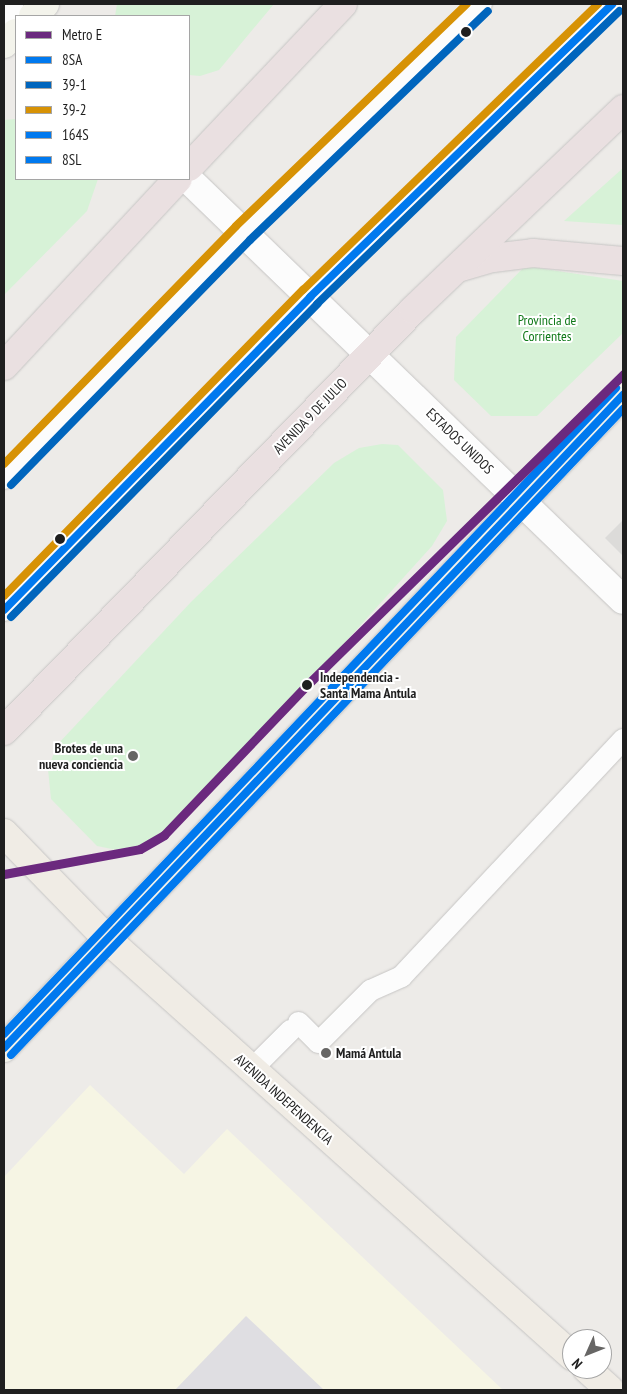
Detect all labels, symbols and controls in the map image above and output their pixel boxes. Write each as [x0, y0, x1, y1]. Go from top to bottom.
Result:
legend [15, 15, 190, 180]
text: Metro E [62, 25, 102, 44]
unlabelled marker [461, 27, 471, 37]
text: 8SA [62, 50, 82, 69]
text: 39-1 [62, 75, 87, 94]
text: 39-2 [62, 100, 87, 119]
text: 164S [62, 125, 89, 144]
text: 8SL [62, 150, 81, 169]
park label: Provincia de Corrientes [518, 312, 576, 344]
street label: AVENIDA 9 DE JULIO [270, 375, 350, 457]
street label: ESTADOS UNIDOS [423, 405, 497, 477]
unlabelled marker [55, 534, 65, 544]
place label: Independencia - Santa Mama Antula [320, 669, 417, 702]
marker: Independencia - Santa Mama Antula [298, 676, 316, 694]
place label: Brotes de una nueva conciencia [39, 740, 123, 772]
marker: Brotes de una nueva conciencia [127, 750, 139, 762]
place label: Mamá Antula [336, 1045, 402, 1061]
marker: Mamá Antula [320, 1047, 332, 1059]
street label: AVENIDA INDEPENDENCIA [231, 1050, 337, 1148]
north arrow [562, 1329, 612, 1379]
text: N [568, 1355, 586, 1373]

